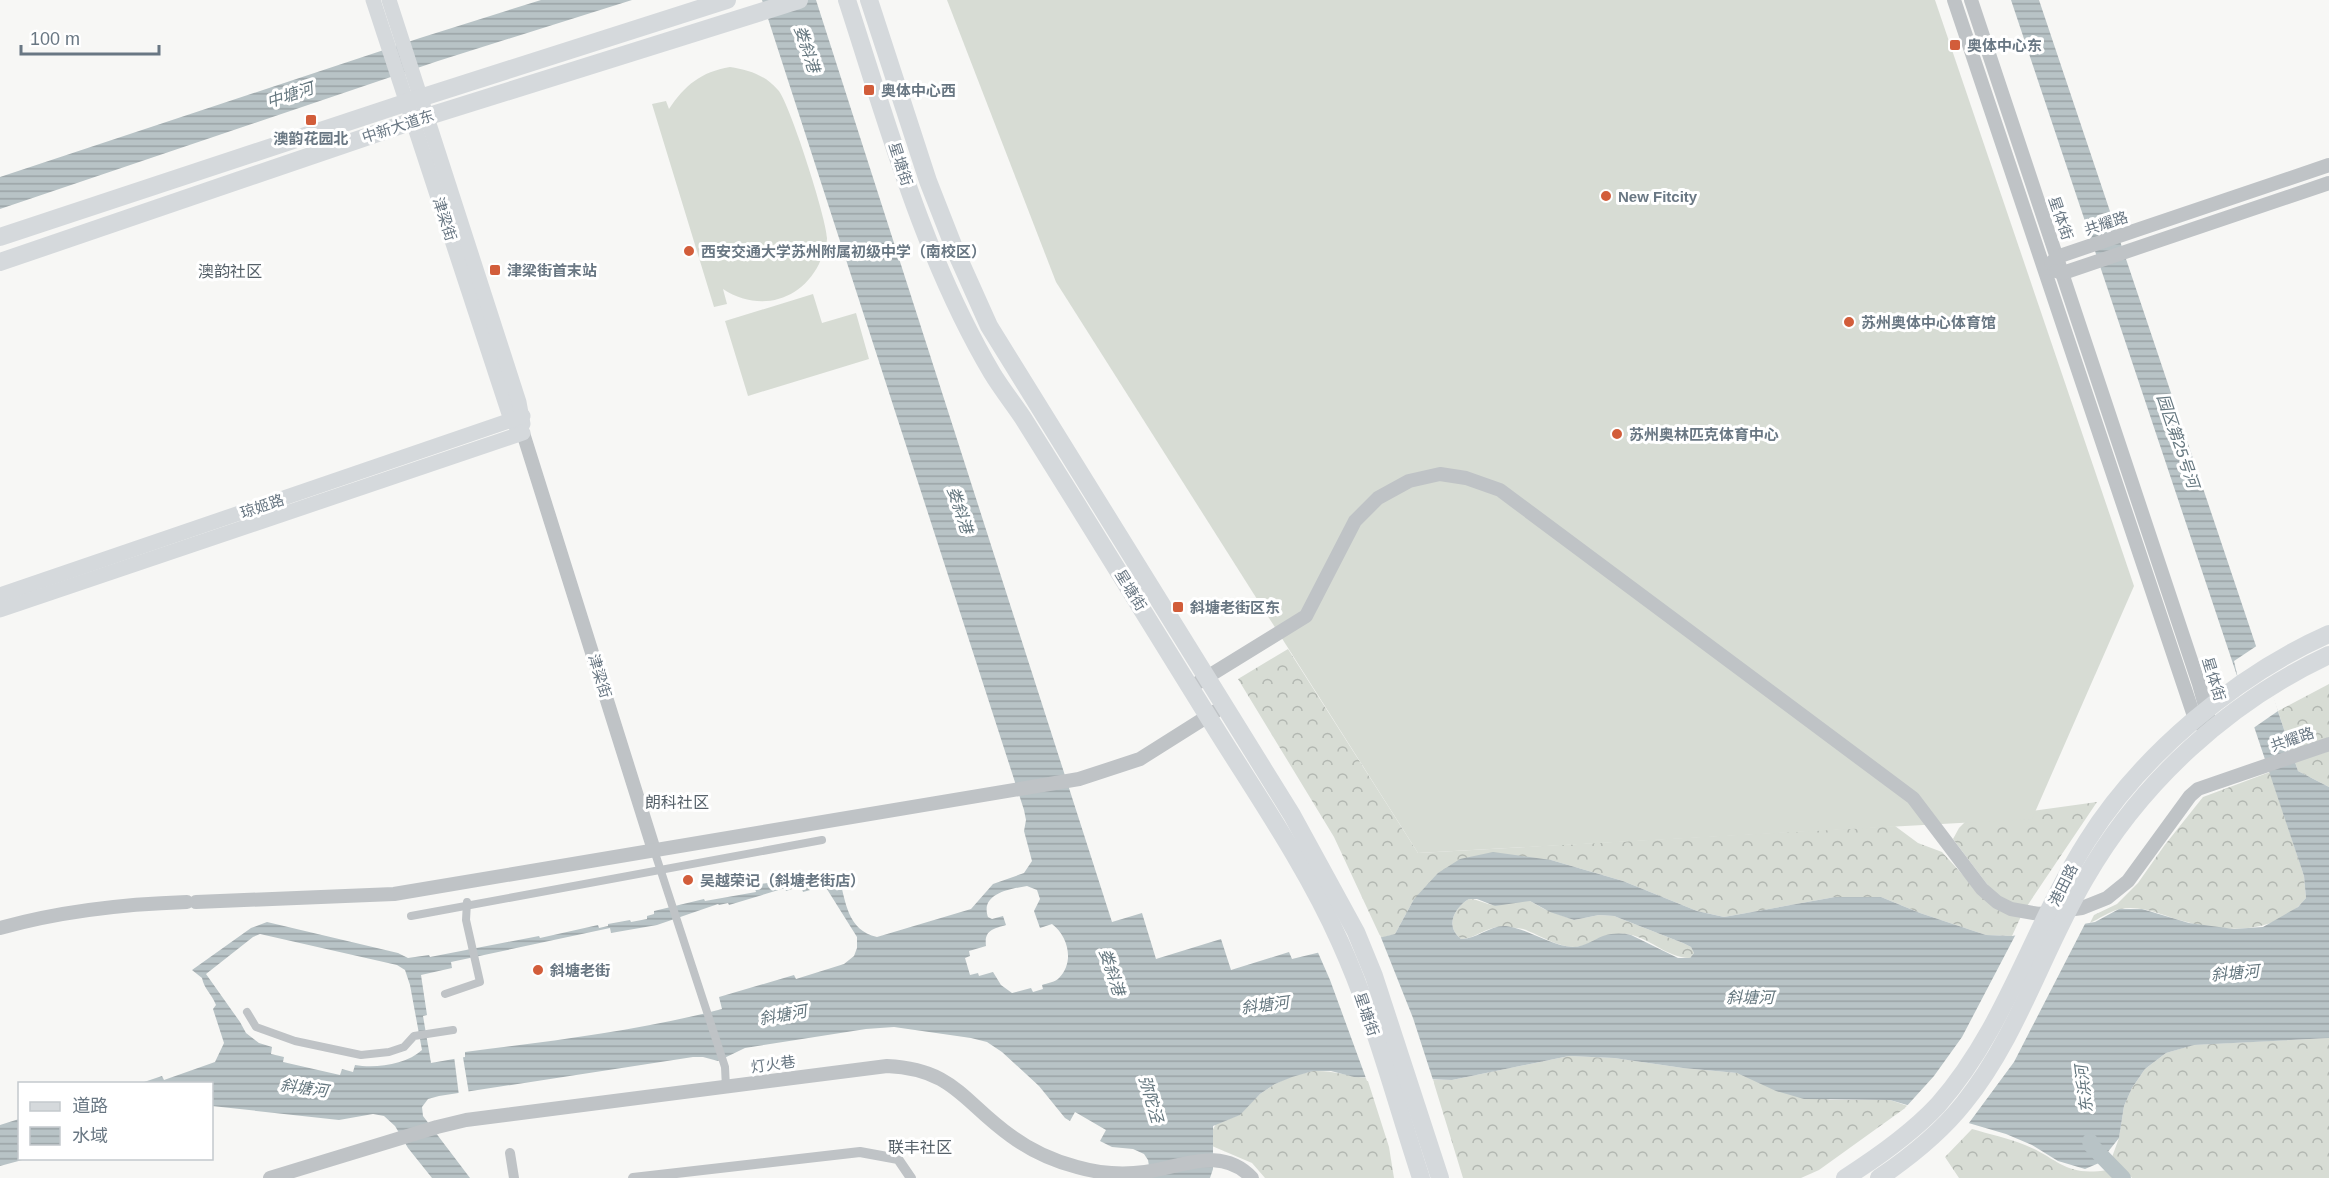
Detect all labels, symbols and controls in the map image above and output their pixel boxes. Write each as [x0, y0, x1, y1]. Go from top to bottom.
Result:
scale bar [21, 18, 159, 56]
water label: 娄斜港 [791, 24, 823, 76]
text: 100 m [30, 29, 80, 49]
place label: 奥体中心东 [1967, 37, 2042, 54]
marker: 奥体中心东 [1948, 38, 1962, 52]
water label: 中塘河 [265, 79, 318, 111]
place label: 奥体中心西 [881, 82, 956, 99]
marker: 奥体中心西 [862, 83, 876, 97]
street label: 中新大道东 [360, 106, 436, 146]
marker: 澳韵花园北 [304, 113, 318, 127]
place label: 澳韵花园北 [273, 130, 349, 147]
street label: 星塘街 [886, 140, 916, 188]
place label: New Fitcity [1618, 188, 1698, 205]
marker: New Fitcity [1599, 189, 1613, 203]
street label: 星体街 [2046, 194, 2076, 242]
street label: 津梁街 [430, 195, 460, 243]
street label: 共耀路 [2082, 208, 2130, 238]
place label: 西安交通大学苏州附属初级中学（南校区） [701, 243, 986, 260]
marker: 西安交通大学苏州附属初级中学（南校区） [682, 244, 696, 258]
place label: 津梁街首末站 [507, 262, 597, 279]
district label: 澳韵社区 [198, 263, 262, 280]
marker: 津梁街首末站 [488, 263, 502, 277]
place label: 苏州奥体中心体育馆 [1861, 314, 1996, 331]
marker: 苏州奥体中心体育馆 [1842, 315, 1856, 329]
water label: 园区第25号河 [2154, 392, 2203, 493]
place label: 苏州奥林匹克体育中心 [1629, 426, 1779, 443]
marker: 苏州奥林匹克体育中心 [1610, 427, 1624, 441]
water label: 娄斜港 [944, 485, 976, 537]
street label: 琼姬路 [238, 491, 286, 521]
street label: 星塘街 [1112, 566, 1150, 614]
place label: 斜塘老街区东 [1190, 599, 1280, 616]
marker: 斜塘老街区东 [1171, 600, 1185, 614]
street label: 津梁街 [585, 652, 615, 700]
street label: 星体街 [2199, 655, 2229, 703]
street label: 共耀路 [2268, 724, 2316, 754]
district label: 朗科社区 [645, 794, 709, 811]
street label: 港田路 [2045, 861, 2081, 909]
place label: 吴越荣记（斜塘老街店） [700, 872, 865, 889]
marker: 吴越荣记（斜塘老街店） [681, 873, 695, 887]
water label: 娄斜港 [1096, 947, 1128, 999]
place label: 斜塘老街 [550, 962, 610, 979]
water label: 斜塘河 [2210, 962, 2263, 984]
marker: 斜塘老街 [531, 963, 545, 977]
water label: 斜塘河 [1726, 989, 1777, 1006]
street label: 星塘街 [1352, 990, 1382, 1038]
water label: 斜塘河 [1240, 993, 1293, 1016]
water label: 斜塘河 [758, 1002, 811, 1028]
street label: 灯火巷 [750, 1052, 796, 1076]
water label: 东浜河 [2072, 1061, 2095, 1114]
water label: 弥陀泾 [1136, 1074, 1166, 1126]
water label: 斜塘河 [279, 1076, 332, 1100]
legend [18, 1082, 213, 1160]
text: 道路 [72, 1096, 108, 1116]
text: 水域 [72, 1126, 108, 1146]
district label: 联丰社区 [888, 1139, 952, 1156]

